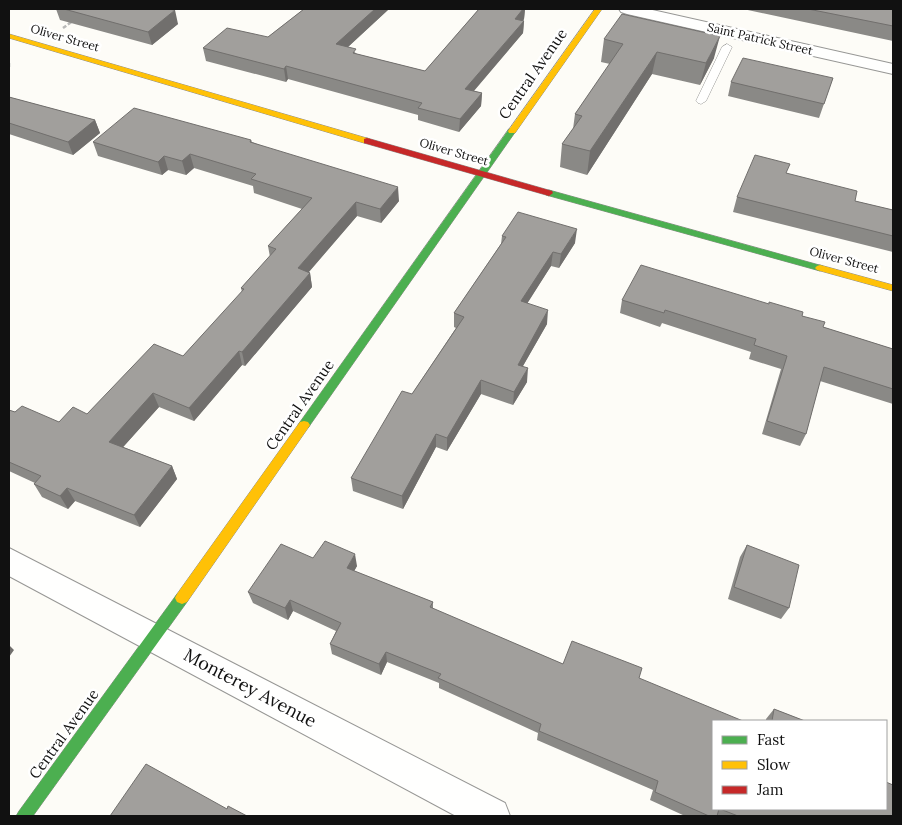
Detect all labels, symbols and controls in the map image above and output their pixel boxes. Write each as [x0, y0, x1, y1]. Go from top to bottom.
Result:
street label: Saint Patrick Street [706, 19, 815, 58]
street label: Oliver Street [29, 21, 102, 55]
street label: Central Avenue [494, 25, 571, 123]
street label: Oliver Street [418, 135, 491, 169]
street label: Oliver Street [808, 243, 881, 276]
street label: Central Avenue [261, 356, 338, 454]
street label: Monterey Avenue [180, 643, 321, 732]
street label: Central Avenue [25, 685, 103, 782]
legend [712, 720, 887, 810]
text: Fast [757, 730, 785, 749]
text: Slow [757, 755, 790, 774]
text: Jam [756, 780, 784, 799]

